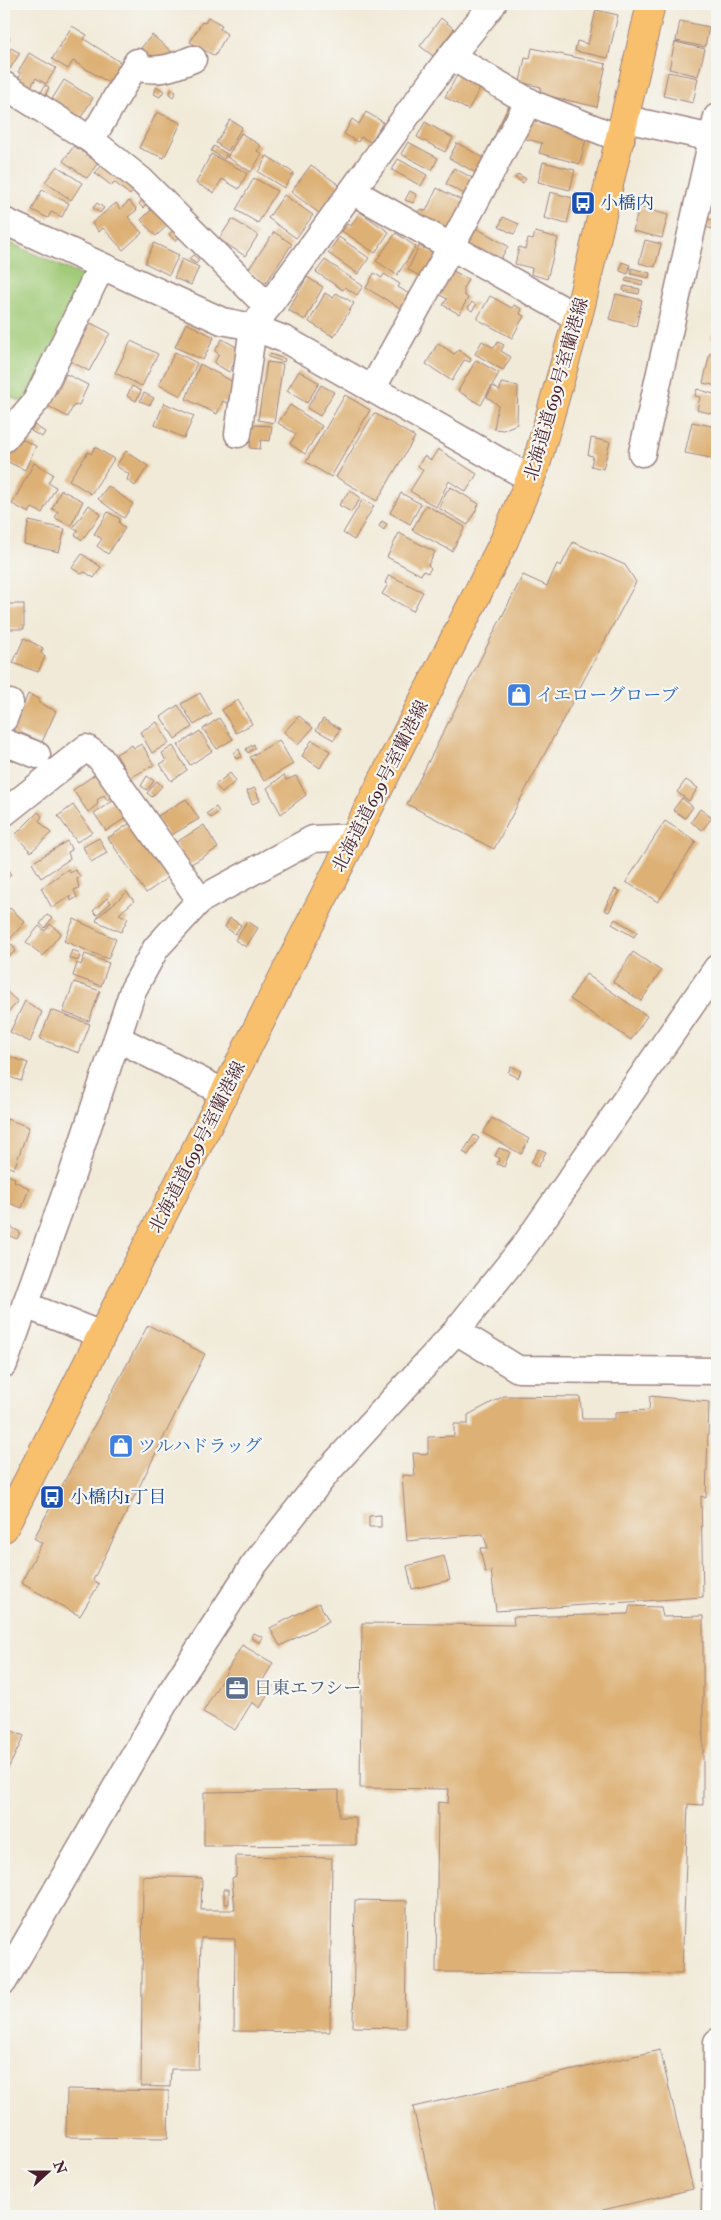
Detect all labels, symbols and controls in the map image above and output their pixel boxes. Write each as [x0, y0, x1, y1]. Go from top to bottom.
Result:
bus stop icon: 小橋内 [570, 190, 596, 216]
place label: 小橋内 [600, 192, 654, 215]
street label: 北海道道699号室蘭港線 [519, 295, 594, 483]
shop icon: イエローグローブ [506, 682, 532, 708]
place label: イエローグローブ [536, 684, 678, 707]
street label: 北海道道699号室蘭港線 [327, 697, 434, 876]
street label: 北海道道699号室蘭港線 [144, 1058, 251, 1237]
shop icon: ツルハドラッグ [108, 1433, 134, 1459]
place label: ツルハドラッグ [138, 1435, 262, 1458]
bus stop icon: 小橋内1丁目 [39, 1484, 65, 1510]
place label: 小橋内1丁目 [70, 1486, 166, 1509]
office icon: 日東エフシー [224, 1675, 250, 1701]
place label: 日東エフシー [254, 1677, 361, 1700]
north arrow [22, 2148, 72, 2198]
text: N [49, 2158, 70, 2177]

